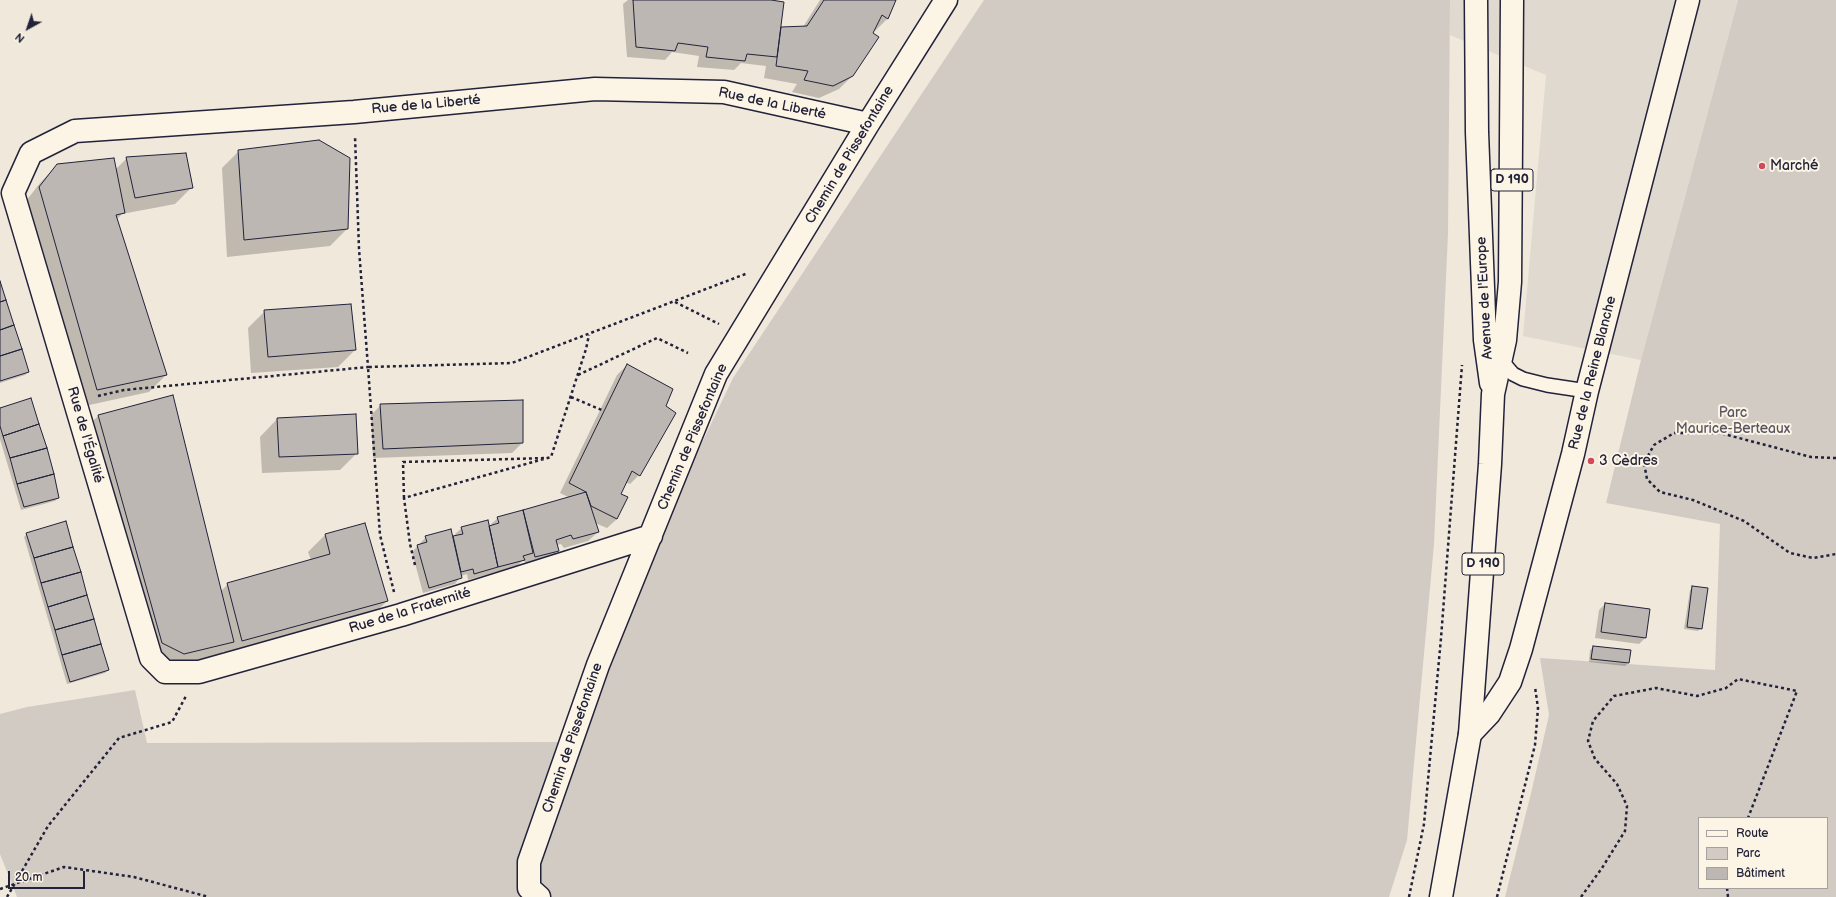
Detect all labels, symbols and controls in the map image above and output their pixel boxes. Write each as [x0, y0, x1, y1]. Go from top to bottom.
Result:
north arrow [8, 8, 48, 48]
text: N [13, 30, 27, 45]
street label: Chemin de Pissefontaine [802, 83, 898, 227]
street label: Rue de la Liberté [717, 84, 827, 124]
street label: Rue de la Liberté [371, 92, 481, 118]
place label: Marché [1770, 158, 1818, 174]
marker: Marché [1757, 161, 1767, 171]
road number: D 190 [1491, 169, 1533, 191]
street label: Avenue de l'Europe [1473, 236, 1497, 360]
street label: Rue de la Reine Blanche [1566, 294, 1620, 452]
street label: Chemin de Pissefontaine [654, 361, 732, 513]
street label: Rue de l'Égalité [63, 385, 107, 485]
park label: Parc Maurice-Berteaux [1676, 405, 1790, 438]
place label: 3 Cèdres [1599, 453, 1658, 469]
marker: 3 Cèdres [1586, 456, 1596, 466]
road number: D 190 [1462, 553, 1504, 575]
street label: Rue de la Fraternité [347, 584, 473, 638]
street label: Chemin de Pissefontaine [539, 661, 607, 815]
legend [1698, 817, 1828, 889]
text: Route [1736, 826, 1768, 841]
text: Parc [1736, 846, 1760, 861]
scale bar [10, 863, 87, 889]
text: Bâtiment [1736, 866, 1785, 881]
text: 20 m [15, 870, 42, 885]

